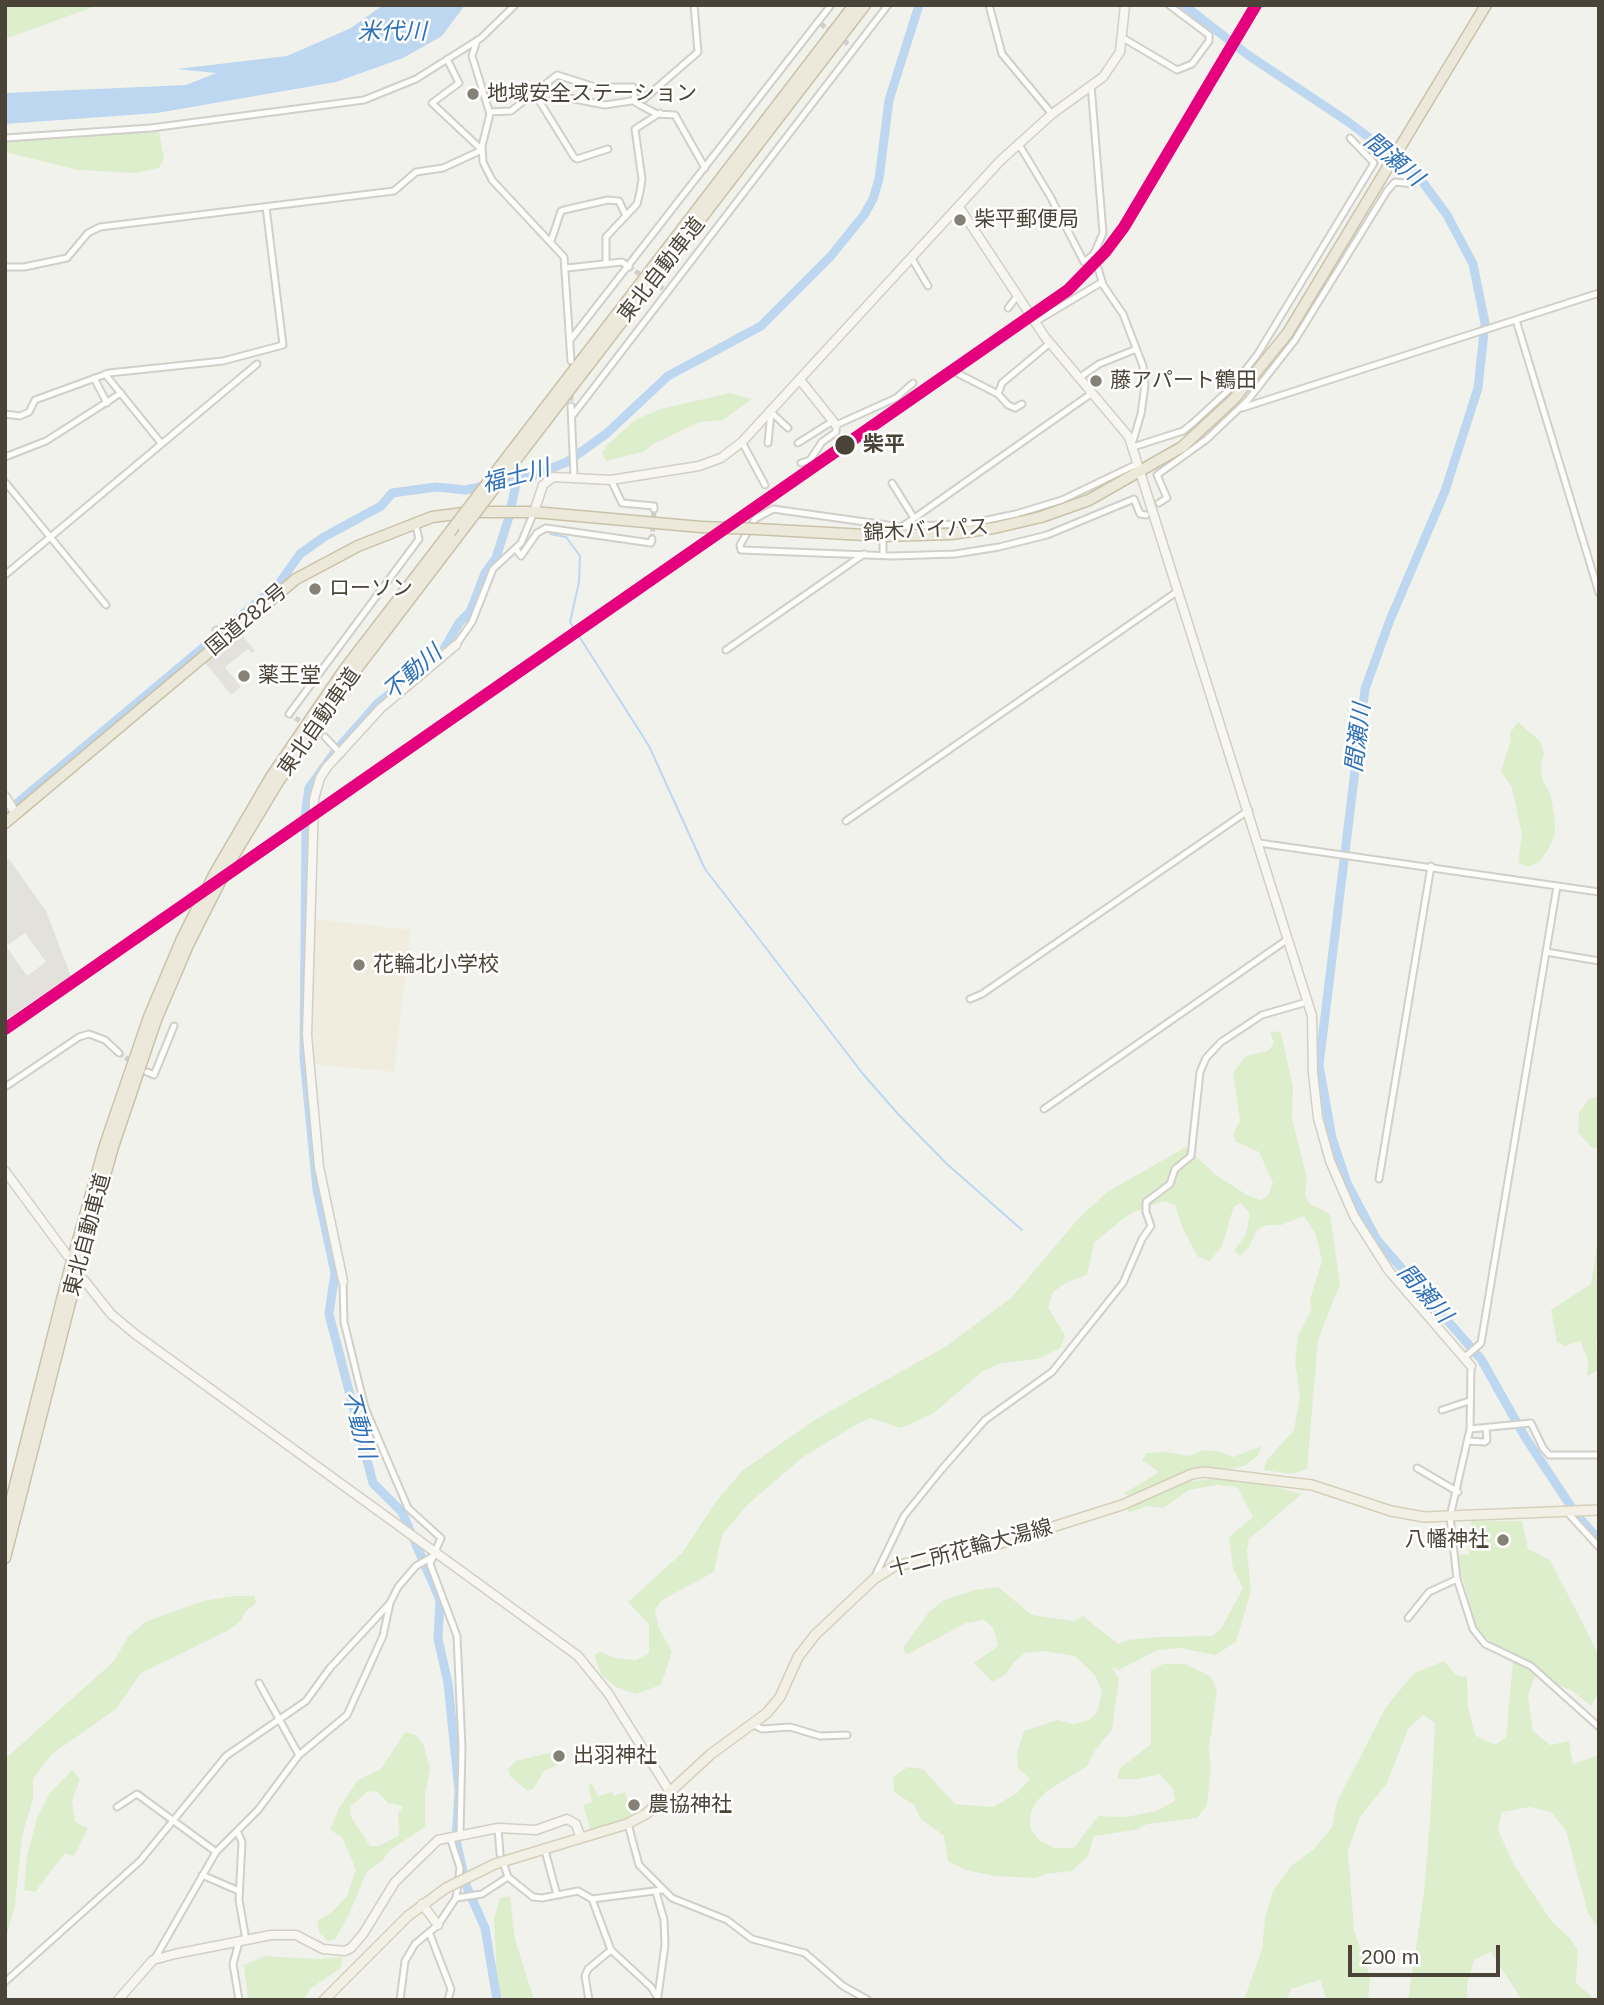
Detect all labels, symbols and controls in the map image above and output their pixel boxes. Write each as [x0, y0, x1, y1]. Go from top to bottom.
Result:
water label: 米代川 [358, 19, 426, 47]
place label: 地域安全ステーション [487, 81, 697, 107]
marker: 地域安全ステーション [465, 86, 481, 102]
water label: 間瀬川 [1358, 127, 1428, 193]
place label: 柴平郵便局 [974, 207, 1079, 233]
marker: 柴平郵便局 [952, 212, 968, 228]
street label: 東北自動車道 [613, 213, 711, 327]
place label: 藤アパート鶴田 [1110, 368, 1257, 394]
marker: 藤アパート鶴田 [1088, 373, 1104, 389]
place label: 柴平 [863, 432, 905, 458]
marker: 柴平 [833, 433, 857, 457]
water label: 福士川 [479, 455, 553, 499]
street label: 錦木バイパス [862, 515, 990, 547]
place label: ローソン [329, 576, 413, 602]
street label: 国道282号 [201, 579, 293, 661]
marker: ローソン [307, 581, 323, 597]
water label: 不動川 [378, 640, 448, 706]
place label: 薬王堂 [258, 663, 321, 689]
street label: 東北自動車道 [274, 663, 366, 781]
marker: 薬王堂 [236, 668, 252, 684]
water label: 間瀬川 [1341, 702, 1377, 774]
place label: 花輪北小学校 [373, 952, 499, 978]
marker: 花輪北小学校 [351, 957, 367, 973]
street label: 東北自動車道 [60, 1171, 116, 1299]
water label: 間瀬川 [1391, 1259, 1457, 1329]
water label: 不動川 [336, 1388, 380, 1462]
street label: 十二所花輪大湯線 [887, 1515, 1055, 1583]
place label: 八幡神社 [1405, 1527, 1489, 1553]
marker: 八幡神社 [1495, 1532, 1511, 1548]
place label: 出羽神社 [573, 1743, 657, 1769]
marker: 出羽神社 [551, 1748, 567, 1764]
place label: 農協神社 [648, 1792, 732, 1818]
marker: 農協神社 [626, 1797, 642, 1813]
scale bar [1352, 1932, 1504, 1976]
text: 200 m [1361, 1945, 1419, 1968]

